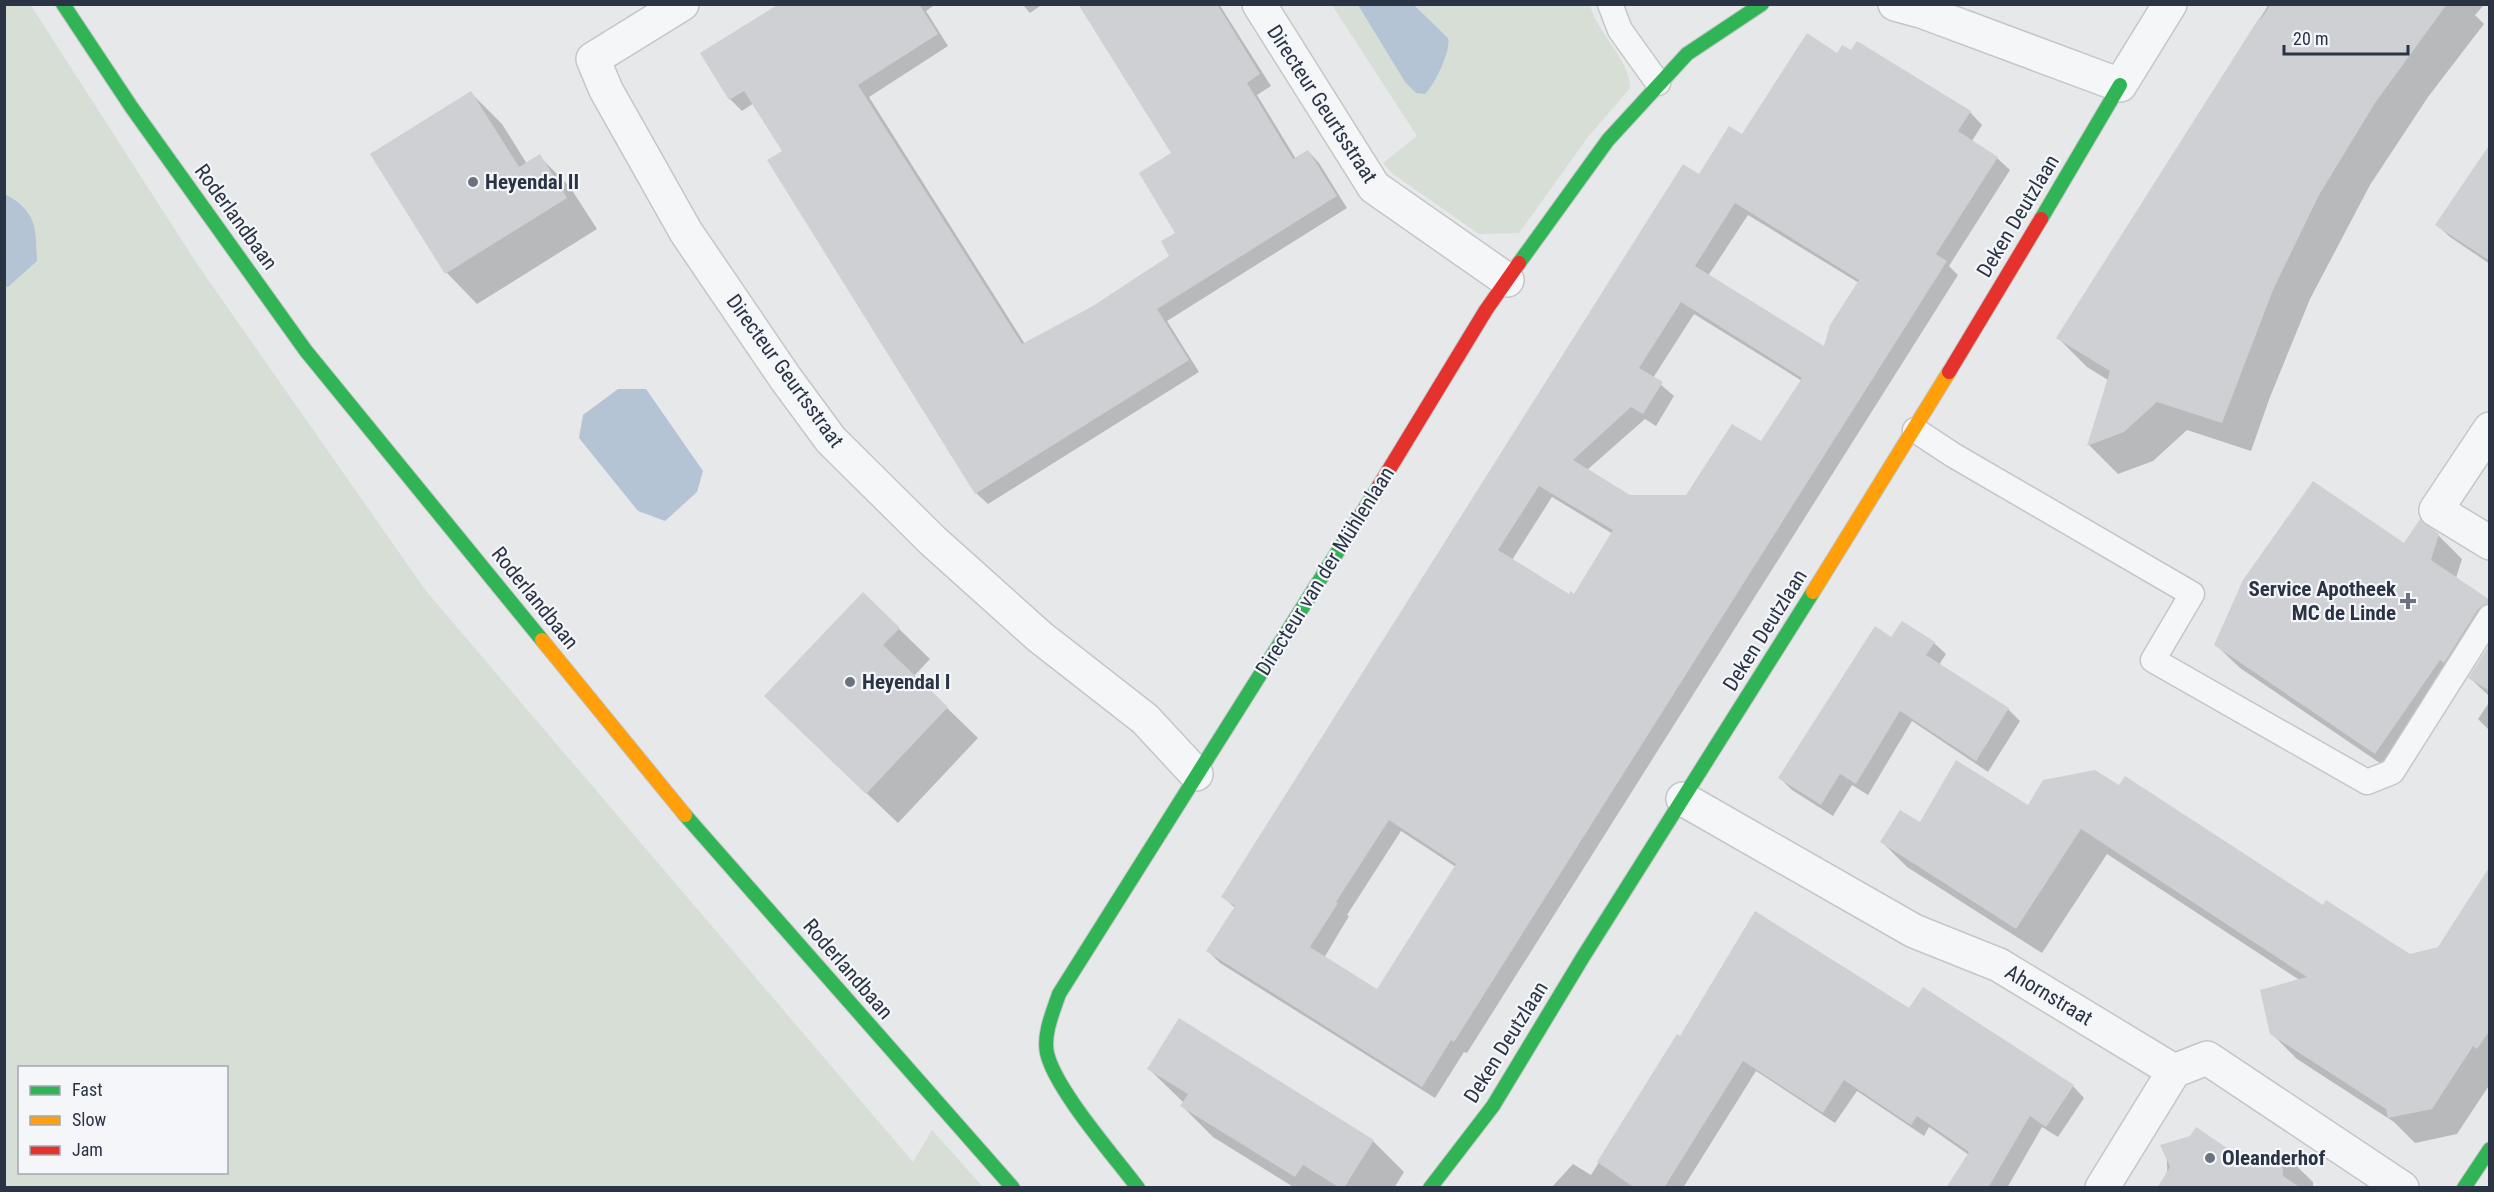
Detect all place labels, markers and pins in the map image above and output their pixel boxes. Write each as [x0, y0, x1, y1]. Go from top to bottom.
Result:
place label: Heyendal II [485, 170, 579, 194]
marker: Heyendal II [466, 175, 480, 189]
place label: Service Apotheek MC de Linde [2248, 577, 2397, 625]
marker: Service Apotheek MC de Linde [2401, 594, 2415, 608]
place label: Heyendal I [862, 670, 951, 694]
marker: Heyendal I [843, 675, 857, 689]
place label: Oleanderhof [2222, 1146, 2325, 1170]
marker: Oleanderhof [2203, 1151, 2217, 1165]

